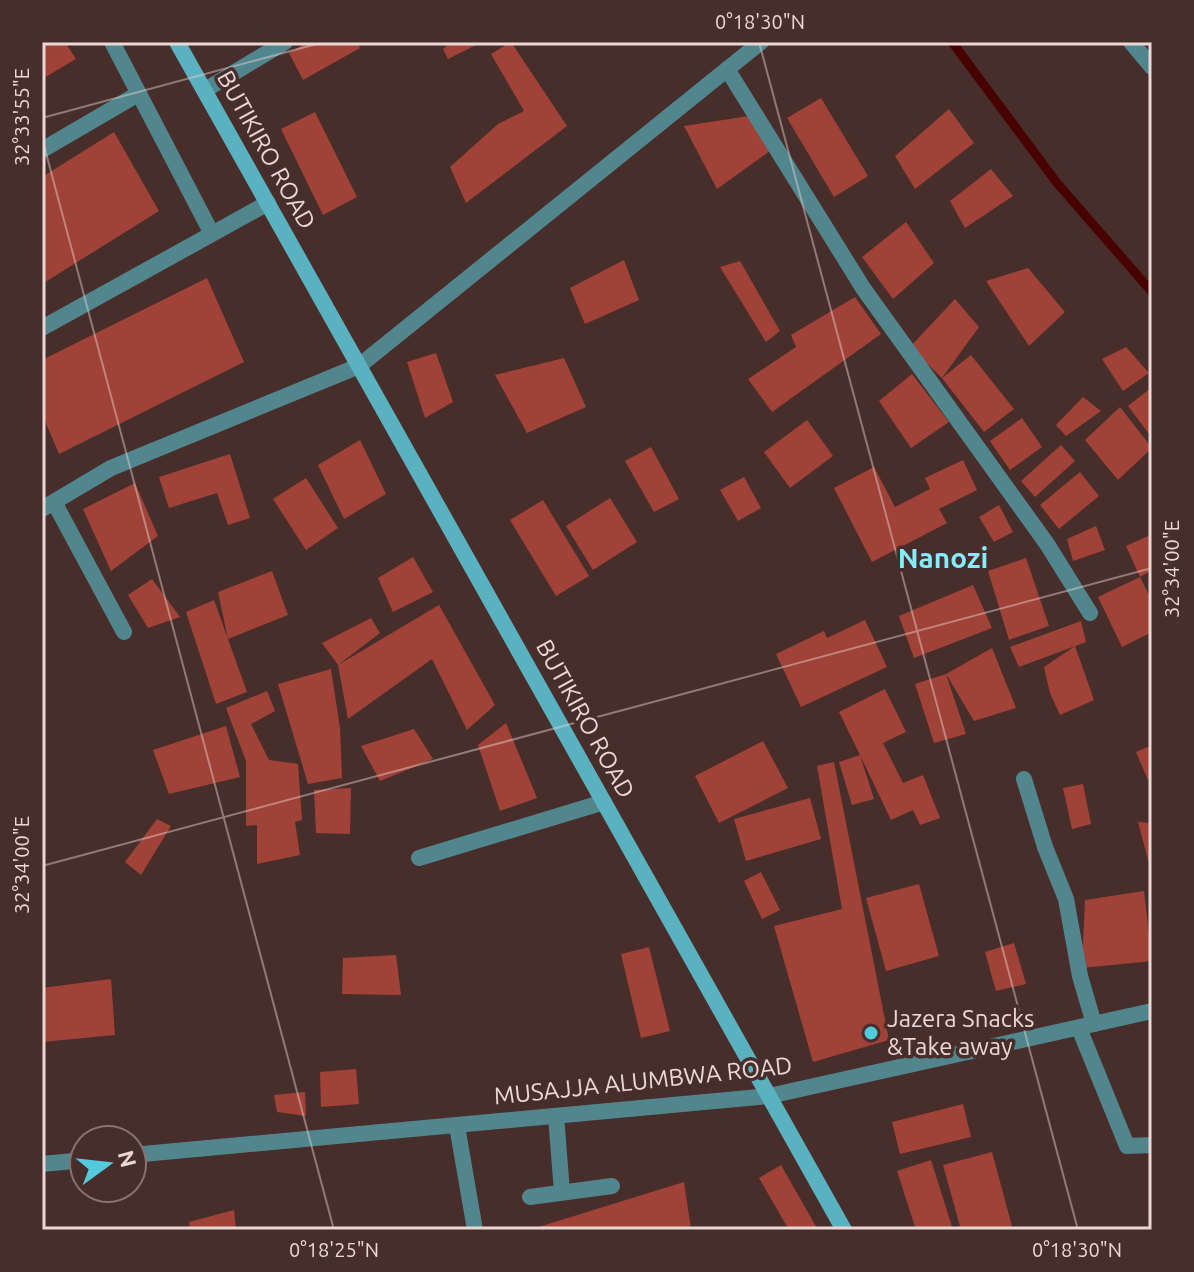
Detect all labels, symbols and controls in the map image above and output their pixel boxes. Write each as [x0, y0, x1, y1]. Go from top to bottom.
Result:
text: 0°18'30"N [715, 10, 805, 33]
street label: BUTIKIRO ROAD [212, 66, 321, 234]
text: 32°33'55"E [10, 68, 33, 166]
text: 32°34'00"E [1160, 520, 1183, 618]
district label: Nanozi [898, 542, 988, 573]
street label: BUTIKIRO ROAD [531, 635, 640, 803]
text: 32°34'00"E [10, 816, 33, 914]
place label: Jazera Snacks &Take away [887, 1005, 1034, 1060]
marker: Jazera Snacks &Take away [862, 1024, 880, 1042]
street label: MUSAJJA ALUMBWA ROAD [492, 1051, 793, 1110]
north arrow [68, 1124, 148, 1204]
text: N [114, 1148, 142, 1170]
text: 0°18'25"N [289, 1238, 379, 1261]
text: 0°18'30"N [1032, 1238, 1122, 1261]

